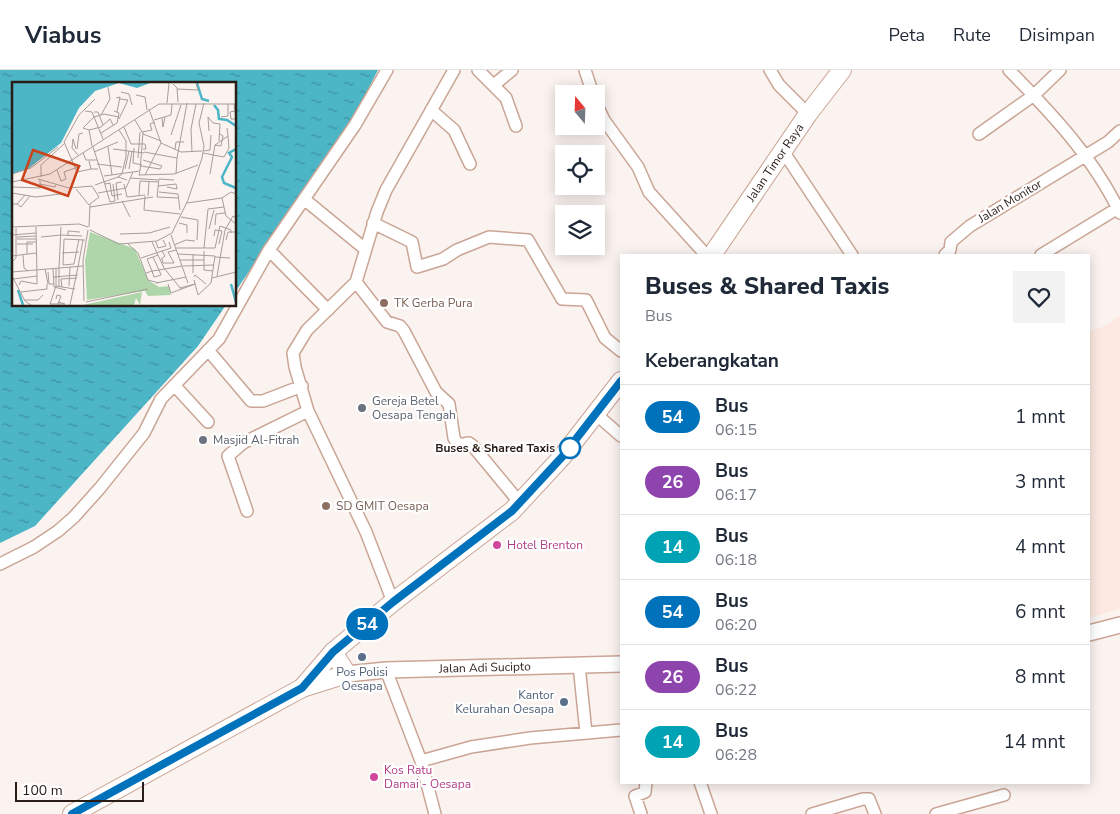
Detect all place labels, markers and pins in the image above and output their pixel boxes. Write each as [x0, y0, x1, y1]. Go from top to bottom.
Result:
place label: TK Gerba Pura [394, 295, 473, 311]
marker: TK Gerba Pura [378, 297, 390, 309]
place label: Gereja Betel Oesapa Tengah [372, 393, 456, 423]
marker: Gereja Betel Oesapa Tengah [356, 402, 368, 414]
place label: Masjid Al-Fitrah [213, 432, 299, 448]
marker: Masjid Al-Fitrah [197, 434, 209, 446]
marker: Buses & Shared Taxis [559, 437, 581, 459]
place label: Buses & Shared Taxis [435, 440, 555, 456]
place label: SD GMIT Oesapa [336, 498, 429, 514]
marker: SD GMIT Oesapa [320, 500, 332, 512]
place label: Hotel Brenton [507, 537, 583, 553]
marker: Hotel Brenton [491, 539, 503, 551]
marker: Pos Polisi Oesapa [356, 651, 368, 663]
place label: Pos Polisi Oesapa [336, 664, 388, 694]
place label: Kantor Kelurahan Oesapa [455, 687, 555, 717]
marker: Kantor Kelurahan Oesapa [558, 696, 570, 708]
place label: Kos Ratu Damai - Oesapa [384, 762, 471, 792]
marker: Kos Ratu Damai - Oesapa [368, 771, 380, 783]

